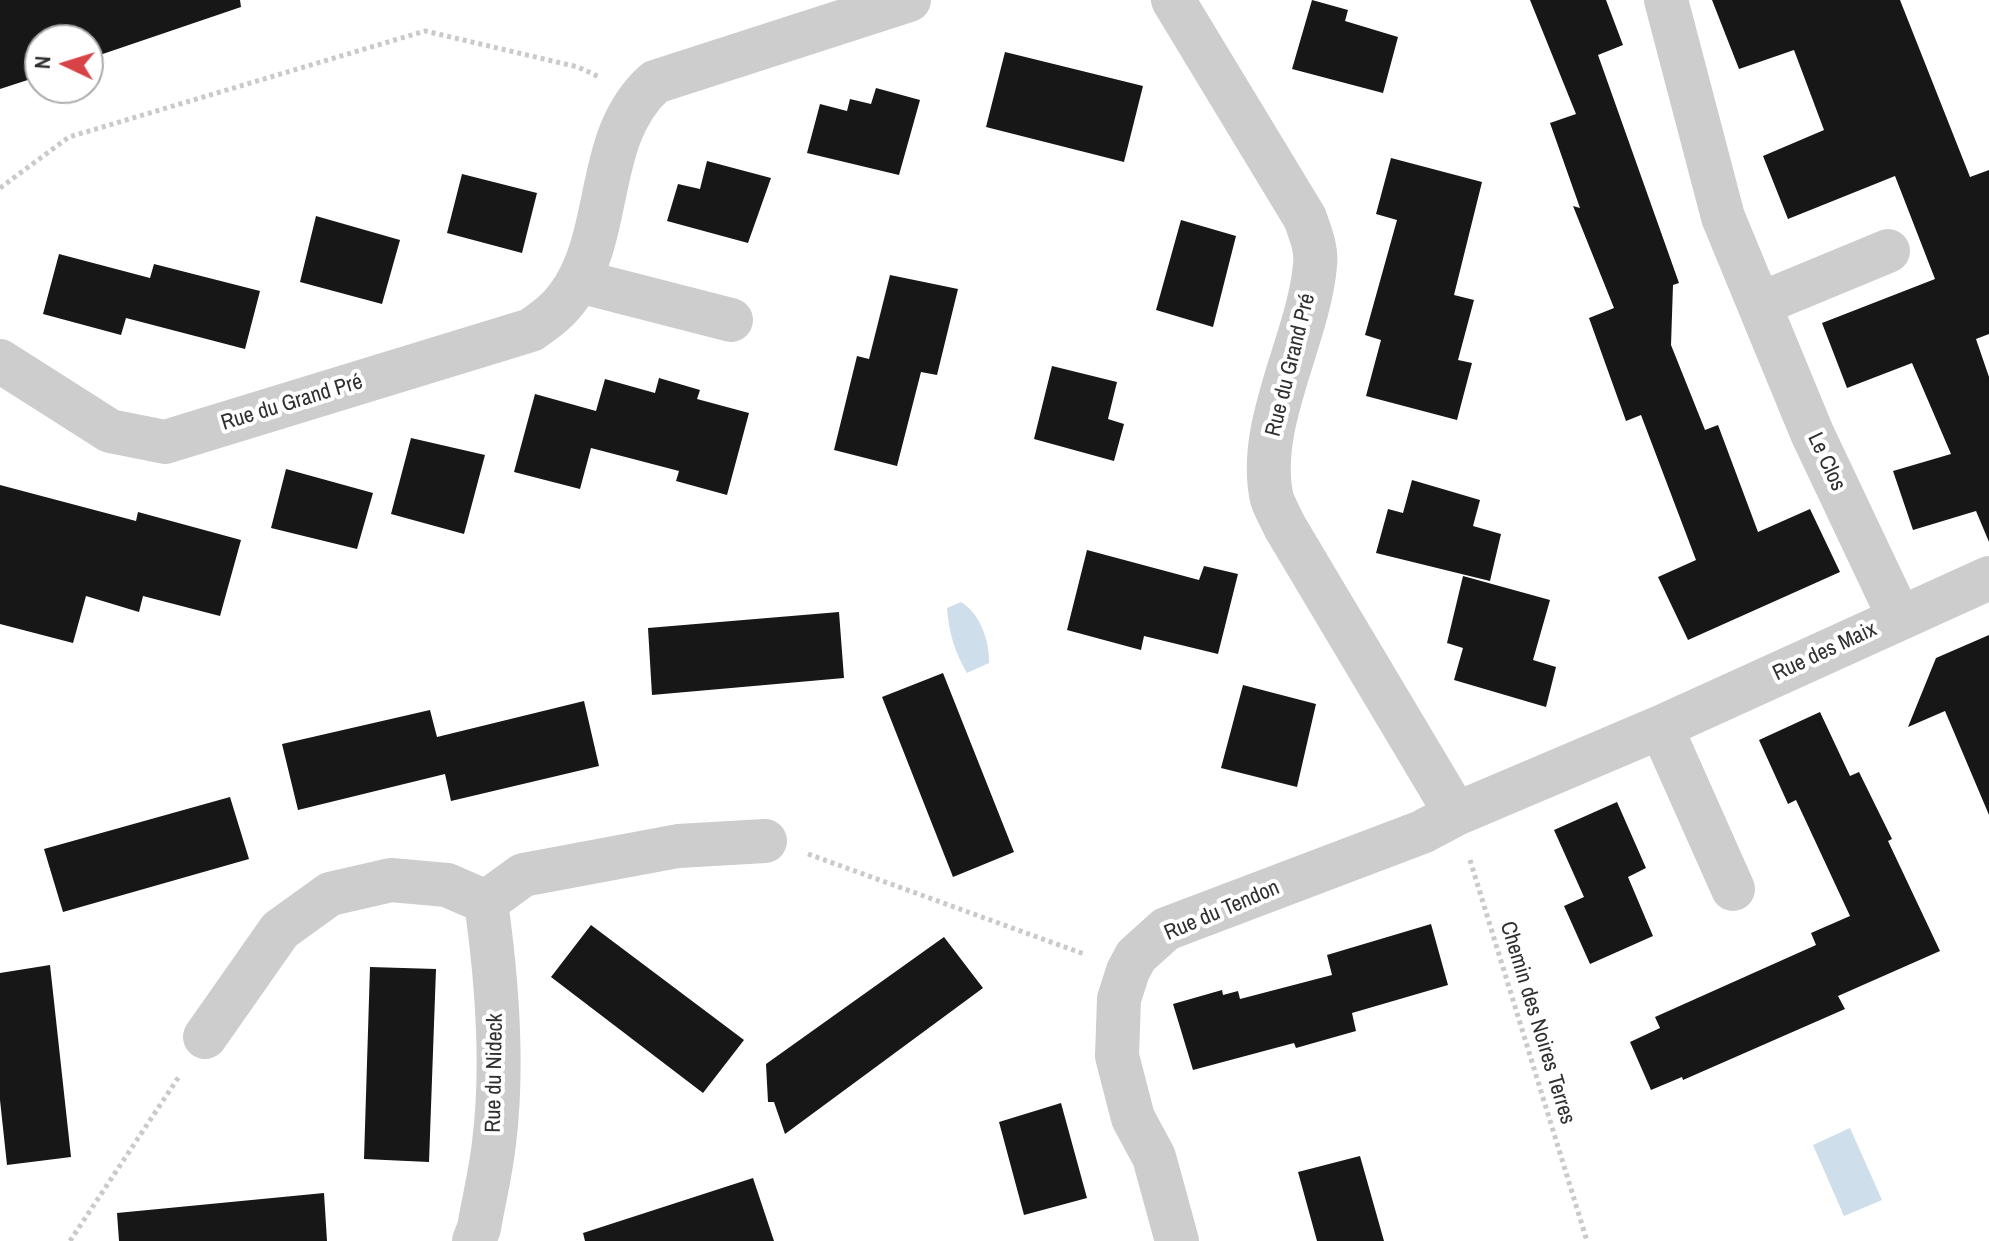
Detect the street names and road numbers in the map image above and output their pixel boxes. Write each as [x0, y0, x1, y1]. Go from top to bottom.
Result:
street label: Rue du Grand Pré [1260, 291, 1322, 439]
street label: Rue du Grand Pré [218, 369, 366, 437]
street label: Le Clos [1801, 429, 1851, 495]
street label: Rue des Maix [1769, 617, 1881, 687]
street label: Rue du Tendon [1161, 875, 1283, 947]
street label: Chemin des Noires Terres [1494, 918, 1580, 1128]
street label: Rue du Nideck [481, 1013, 509, 1133]

